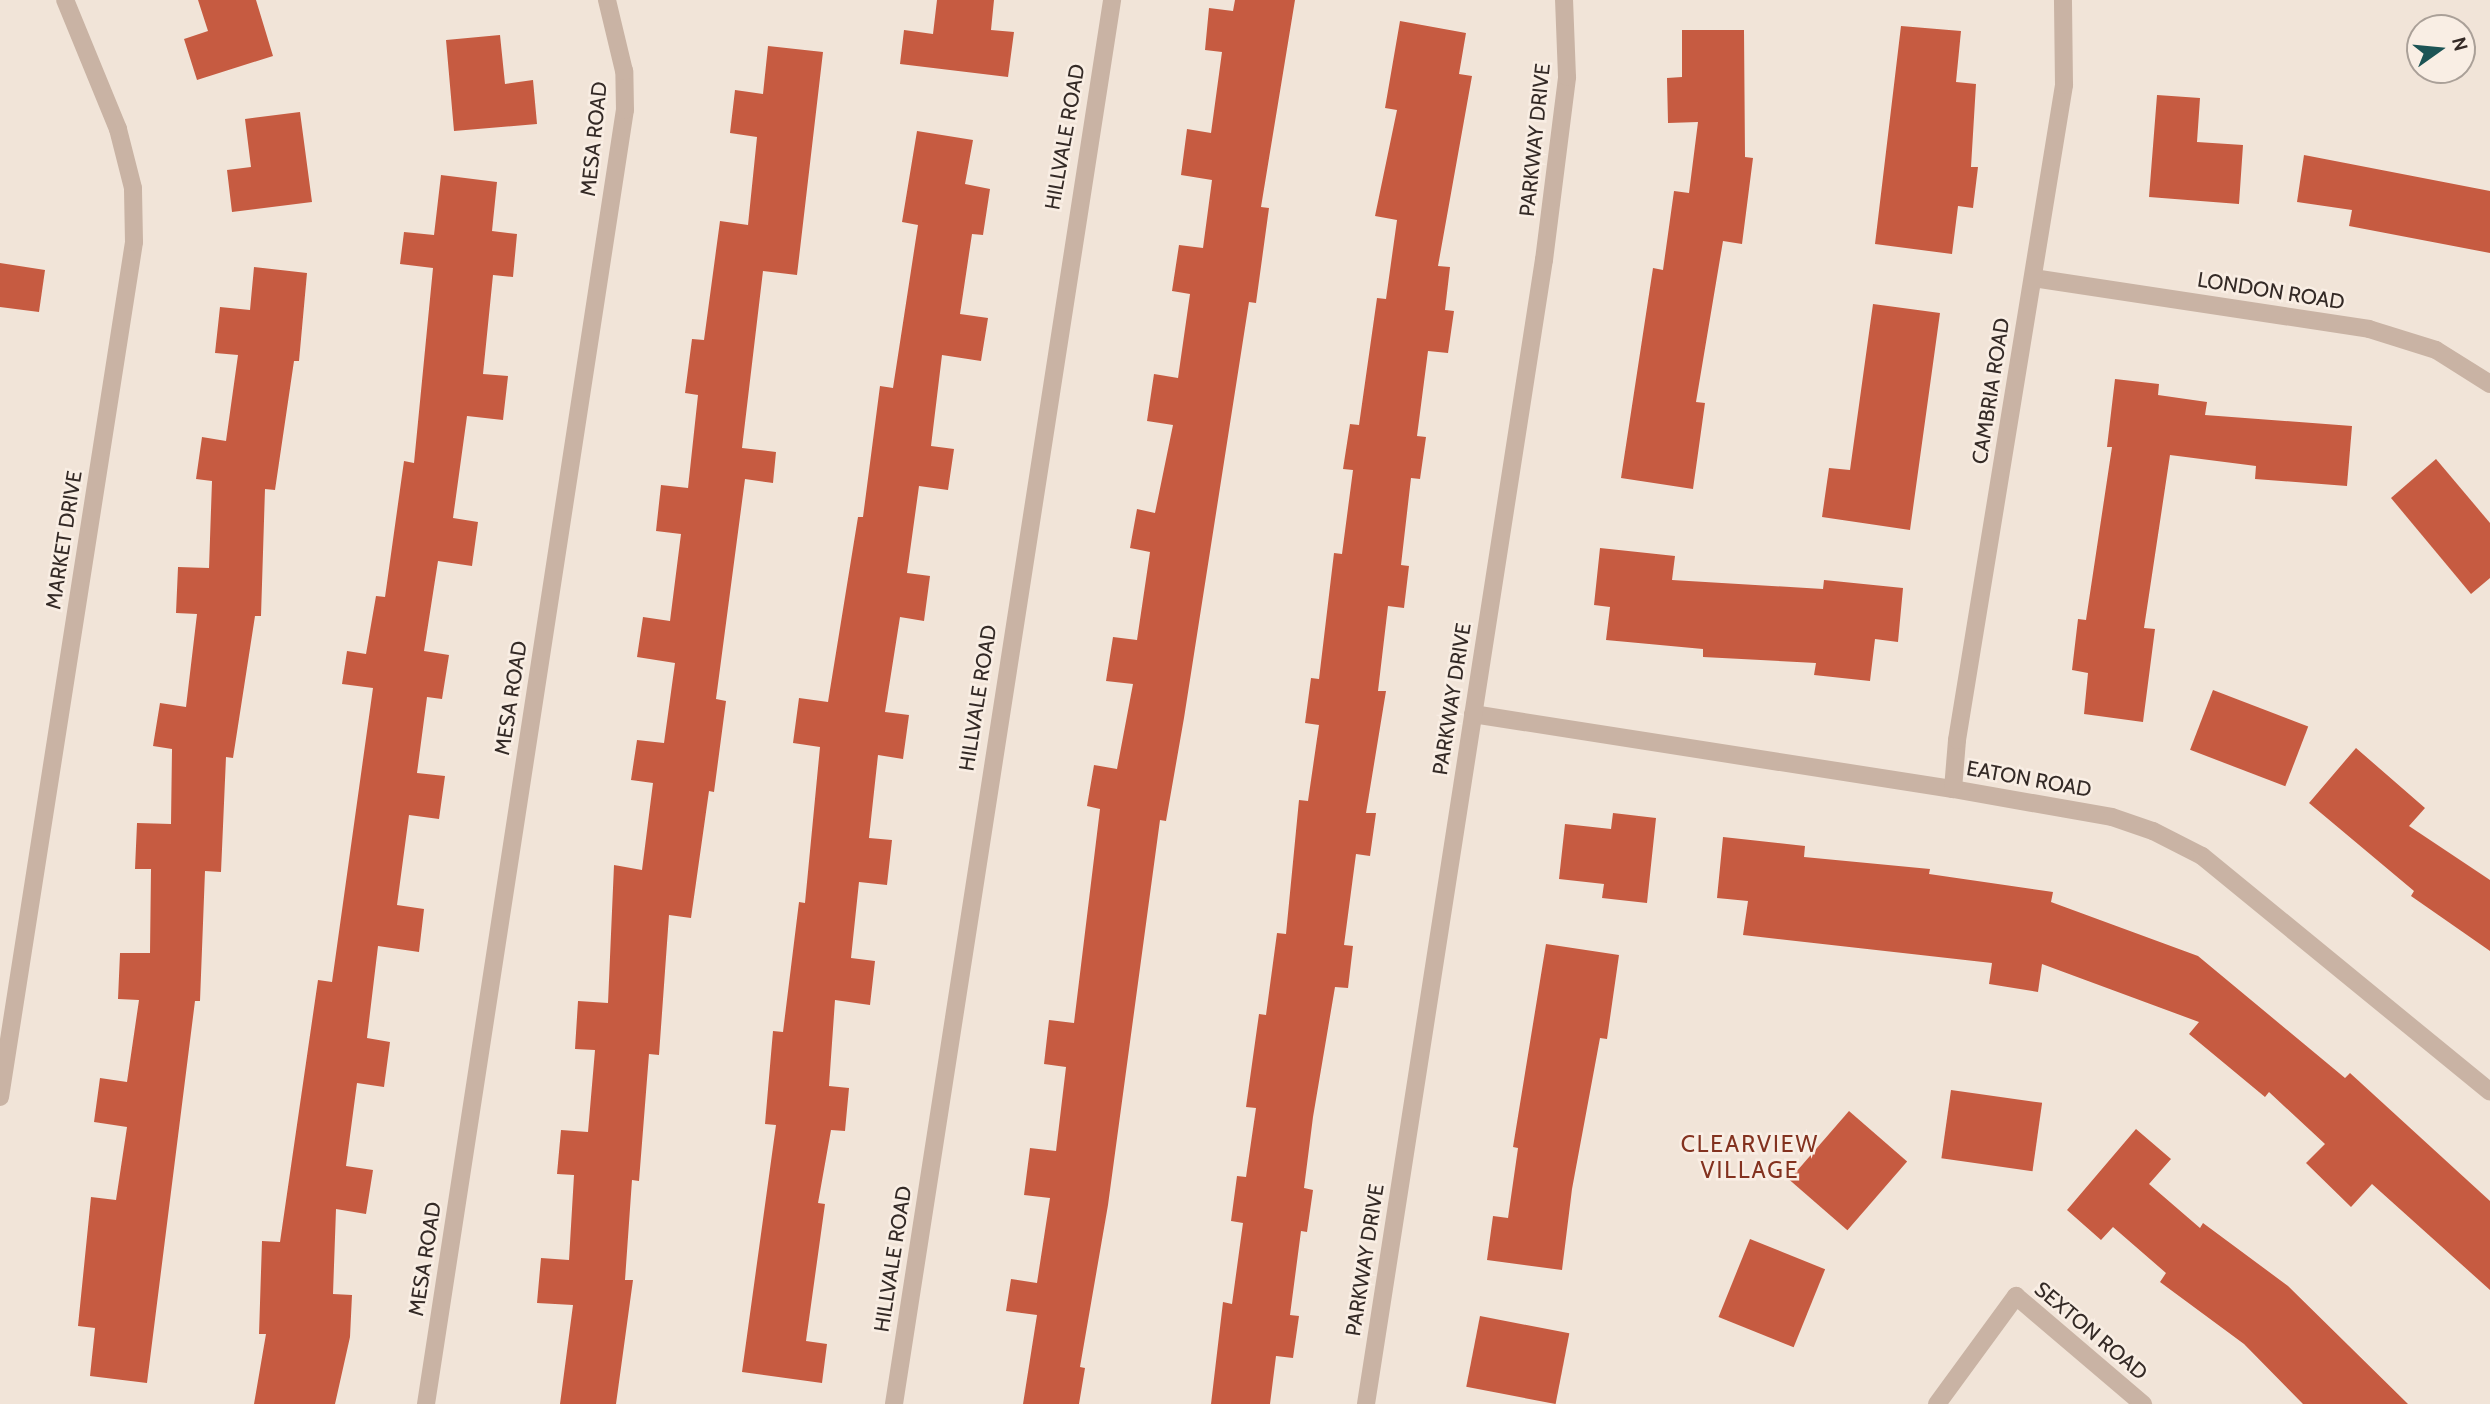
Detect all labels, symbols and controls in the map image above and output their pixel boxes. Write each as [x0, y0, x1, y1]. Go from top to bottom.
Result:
north arrow [2406, 14, 2476, 84]
text: N [2447, 34, 2473, 53]
street label: HILLVALE ROAD [1040, 62, 1090, 212]
street label: PARKWAY DRIVE [1514, 62, 1556, 218]
street label: MESA ROAD [575, 80, 613, 198]
street label: LONDON ROAD [2196, 267, 2346, 315]
street label: CAMBRIA ROAD [1967, 316, 2015, 466]
street label: MARKET DRIVE [41, 469, 87, 611]
street label: PARKWAY DRIVE [1428, 621, 1476, 777]
street label: HILLVALE ROAD [954, 623, 1002, 773]
street label: MESA ROAD [490, 639, 532, 757]
street label: EATON ROAD [1964, 756, 2094, 802]
district label: CLEARVIEW VILLAGE [1682, 1130, 1818, 1184]
street label: PARKWAY DRIVE [1341, 1182, 1389, 1338]
street label: HILLVALE ROAD [869, 1184, 917, 1334]
street label: MESA ROAD [404, 1200, 446, 1318]
street label: SEXTON ROAD [2029, 1277, 2153, 1385]

